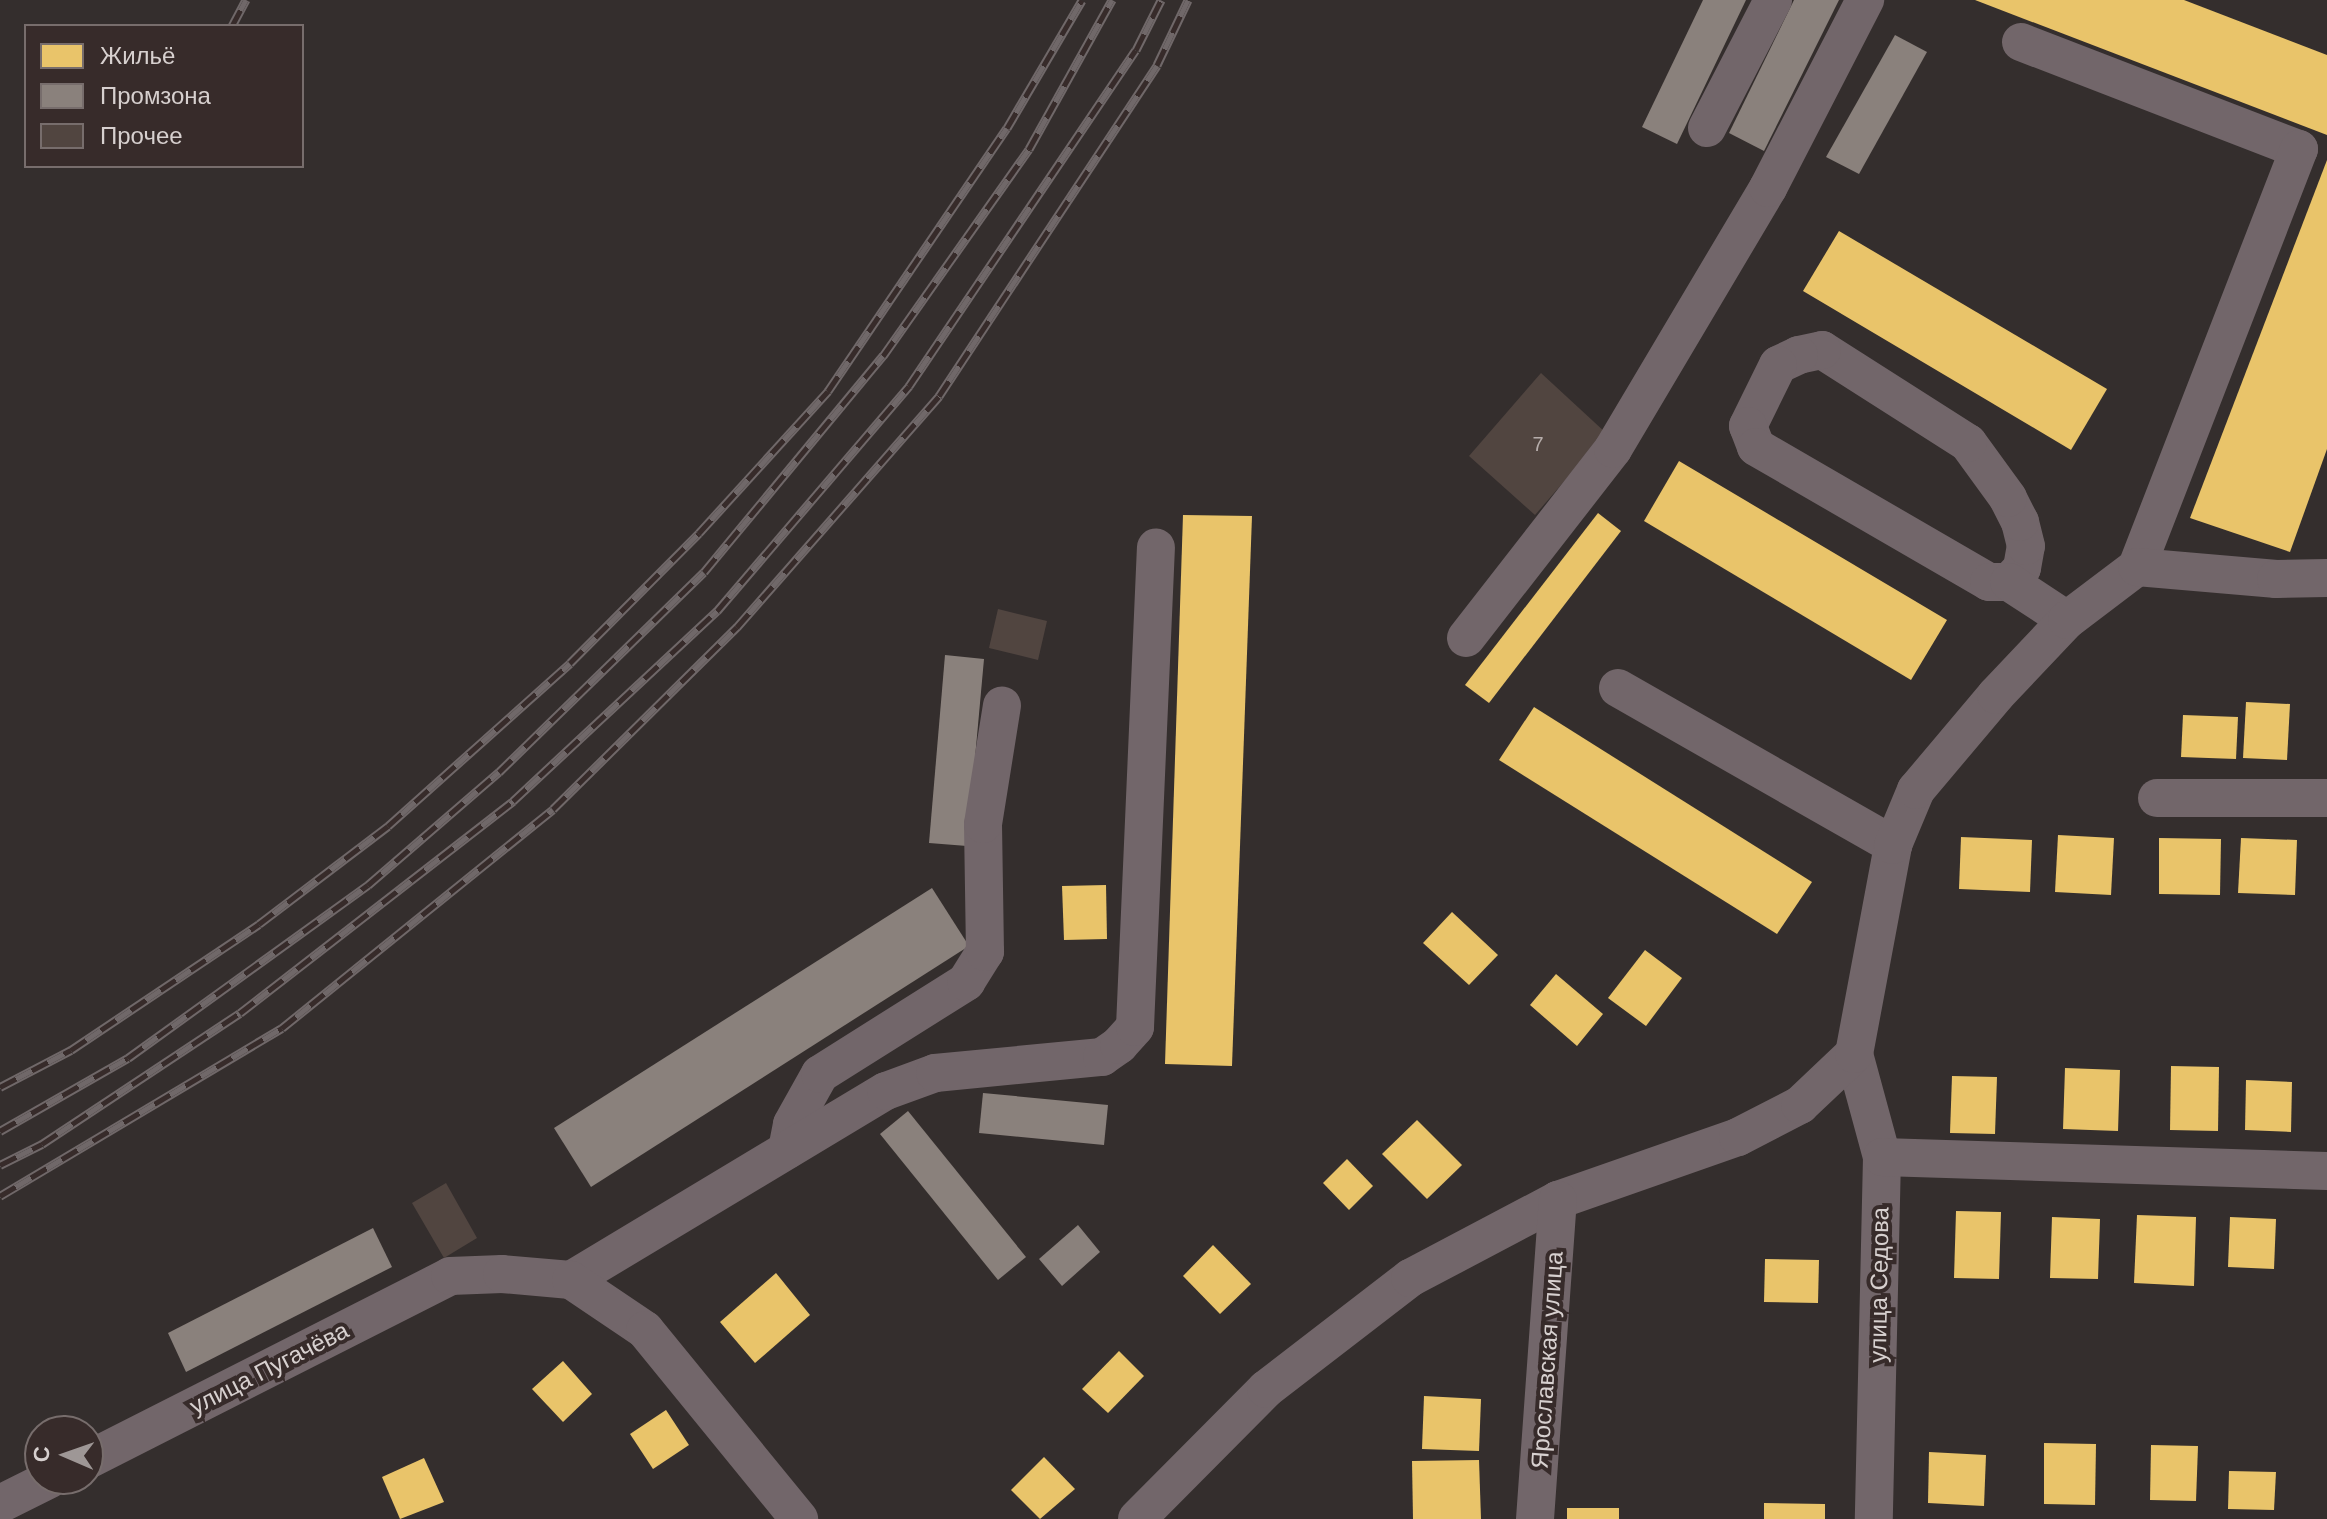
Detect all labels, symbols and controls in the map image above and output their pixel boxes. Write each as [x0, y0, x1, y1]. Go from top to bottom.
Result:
legend [24, 24, 304, 168]
text: Жильё [100, 42, 175, 69]
text: Промзона [100, 82, 211, 109]
text: Прочее [100, 122, 183, 149]
house number: 7 [1532, 432, 1544, 456]
street label: улица Седова [1863, 1207, 1895, 1363]
street label: Ярославская улица [1525, 1250, 1569, 1470]
street label: улица Пугачёва [185, 1316, 353, 1420]
north arrow [24, 1415, 104, 1495]
text: С [29, 1446, 54, 1463]

